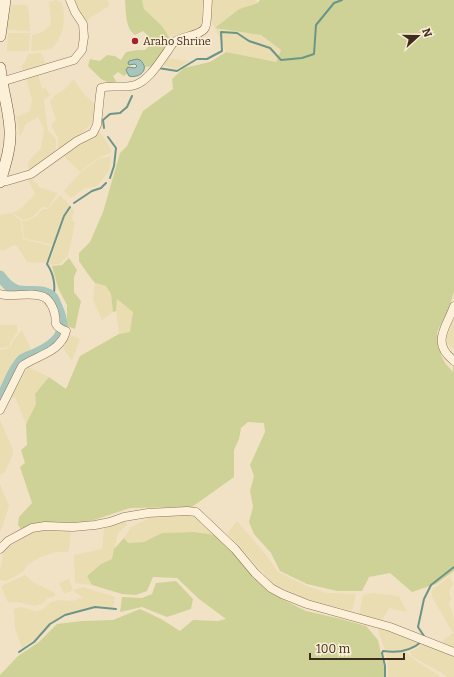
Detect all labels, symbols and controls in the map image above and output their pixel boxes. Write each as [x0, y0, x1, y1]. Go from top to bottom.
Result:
north arrow [398, 16, 438, 56]
text: N [419, 26, 435, 39]
place label: Araho Shrine [143, 35, 211, 48]
marker: Araho Shrine [130, 36, 140, 46]
scale bar [310, 635, 404, 661]
text: 100 m [316, 642, 351, 656]

